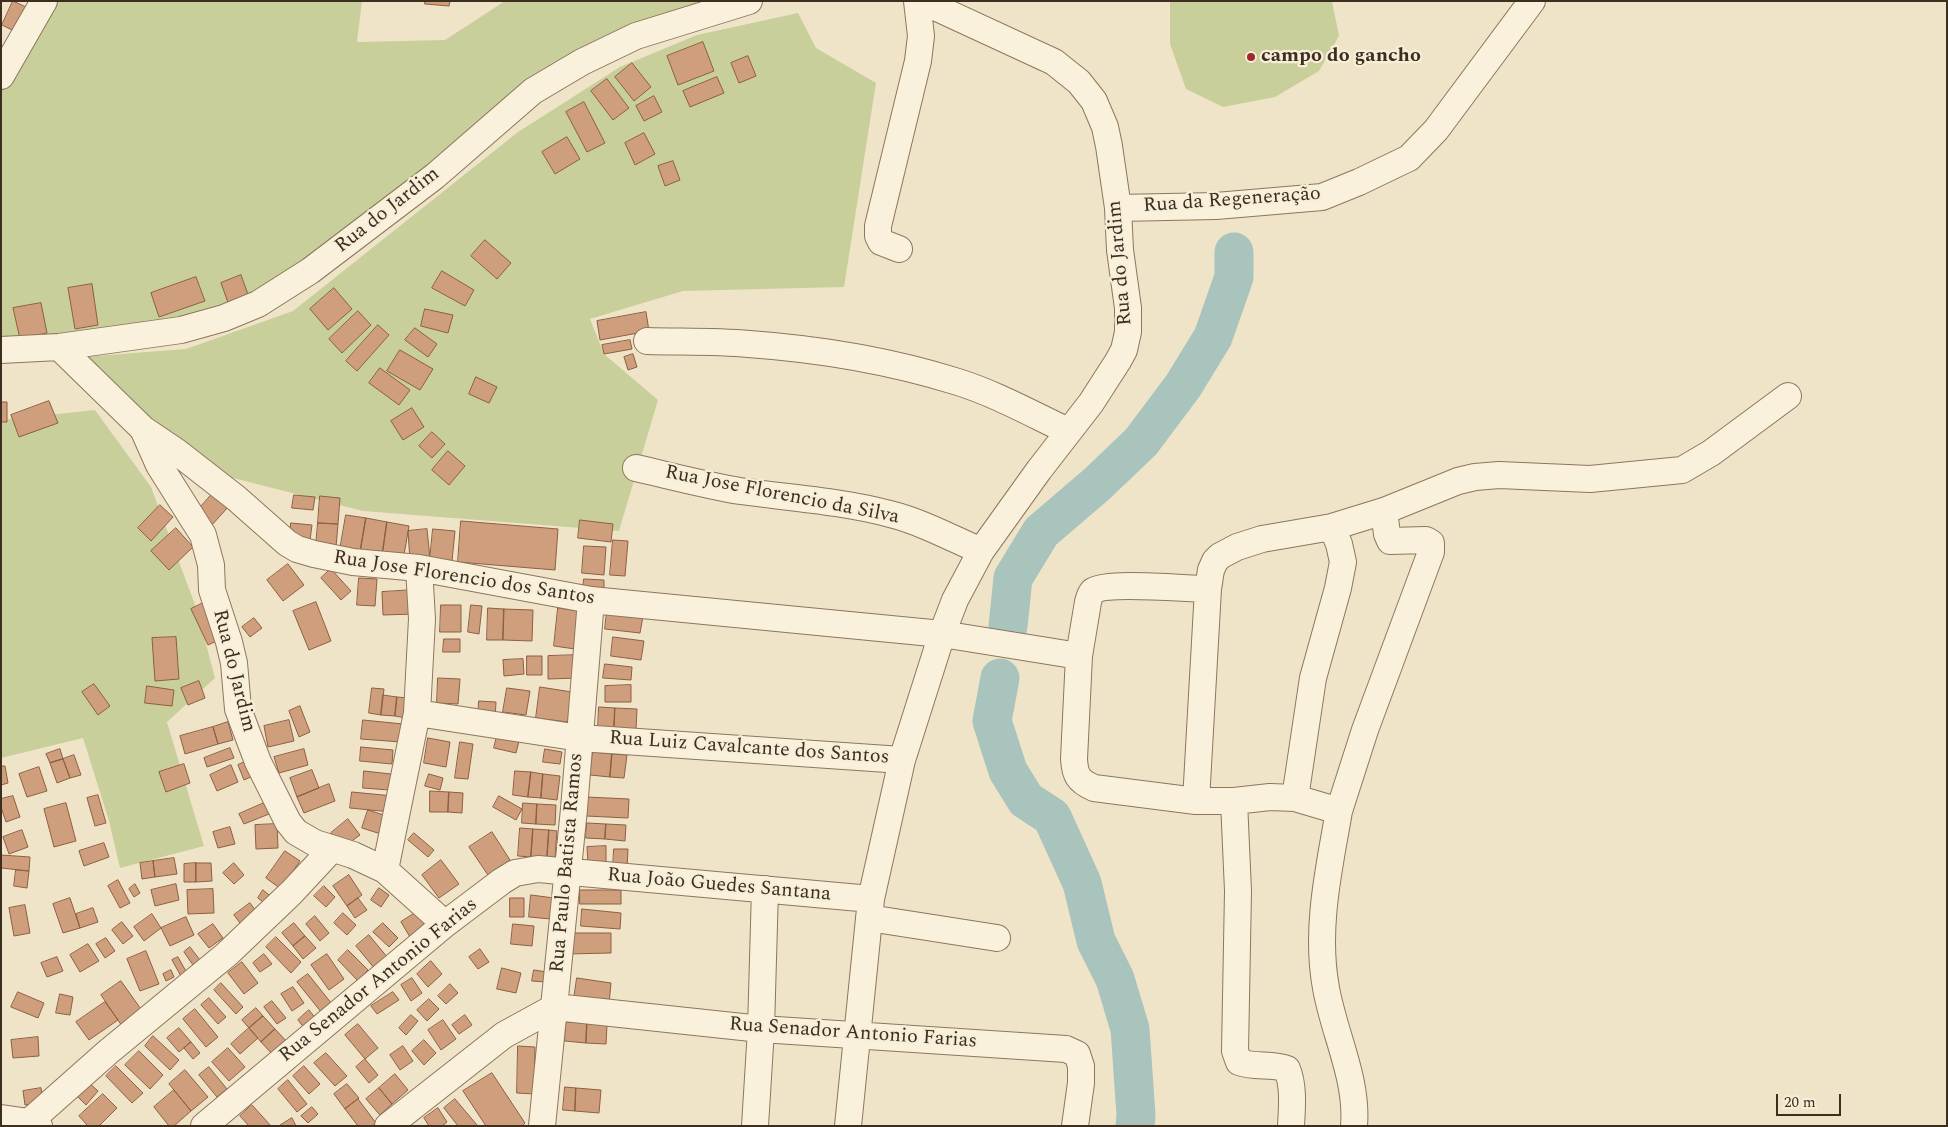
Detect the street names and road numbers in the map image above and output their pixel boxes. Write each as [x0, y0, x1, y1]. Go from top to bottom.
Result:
street label: Rua do Jardim [331, 163, 445, 259]
street label: Rua da Regeneração [1142, 183, 1322, 219]
street label: Rua do Jardim [1104, 199, 1138, 327]
street label: Rua Jose Florencio da Silva [663, 461, 901, 531]
street label: Rua Jose Florencio dos Santos [331, 546, 597, 612]
street label: Rua do Jardim [206, 607, 260, 735]
street label: Rua Luiz Cavalcante dos Santos [608, 727, 890, 771]
street label: Rua Paulo Batista Ramos [546, 752, 590, 974]
street label: Rua João Guedes Santana [606, 864, 832, 908]
street label: Rua Senador Antonio Farias [275, 893, 483, 1069]
street label: Rua Senador Antonio Farias [728, 1013, 978, 1055]

